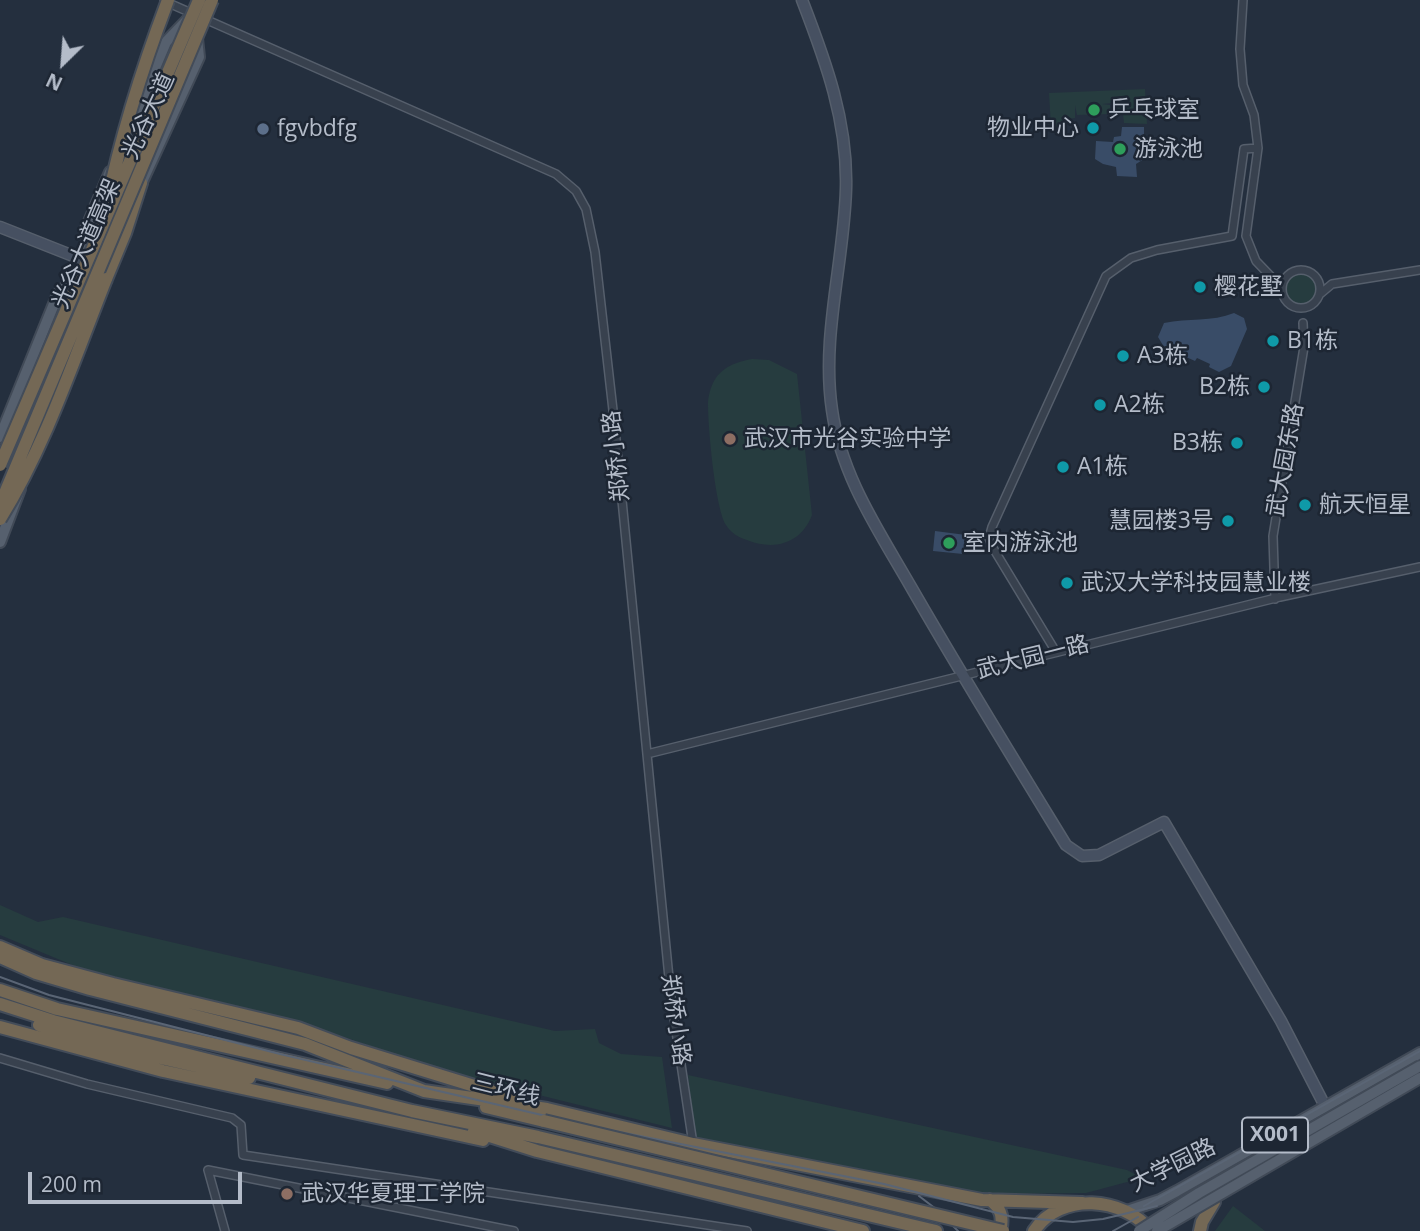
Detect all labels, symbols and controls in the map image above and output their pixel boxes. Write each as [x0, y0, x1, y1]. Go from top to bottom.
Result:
north arrow [28, 28, 98, 98]
text: N [42, 67, 67, 97]
street label: 光谷大道 [117, 68, 181, 164]
place label: 乒乓球室 [1108, 96, 1200, 124]
marker: 乒乓球室 [1086, 102, 1102, 118]
place label: 物业中心 [987, 114, 1079, 142]
place label: fgvbdfg [277, 115, 357, 143]
marker: 物业中心 [1085, 120, 1101, 136]
marker: fgvbdfg [255, 121, 271, 137]
place label: 游泳池 [1134, 135, 1203, 163]
marker: 游泳池 [1112, 141, 1128, 157]
street label: 光谷大道高架 [47, 175, 127, 313]
place label: 樱花墅 [1214, 273, 1283, 301]
marker: 樱花墅 [1192, 279, 1208, 295]
place label: B1栋 [1287, 327, 1338, 355]
marker: B1栋 [1265, 333, 1281, 349]
place label: A3栋 [1137, 342, 1188, 370]
marker: A3栋 [1115, 348, 1131, 364]
place label: B2栋 [1199, 373, 1250, 401]
marker: B2栋 [1256, 379, 1272, 395]
place label: A2栋 [1114, 391, 1165, 419]
marker: A2栋 [1092, 397, 1108, 413]
street label: 武大园东路 [1262, 401, 1310, 519]
street label: 郑桥小路 [598, 409, 636, 503]
place label: 武汉市光谷实验中学 [744, 425, 951, 453]
place label: B3栋 [1172, 429, 1223, 457]
marker: 武汉市光谷实验中学 [722, 431, 738, 447]
marker: B3栋 [1229, 435, 1245, 451]
place label: A1栋 [1077, 453, 1128, 481]
marker: A1栋 [1055, 459, 1071, 475]
place label: 航天恒星 [1319, 491, 1411, 519]
marker: 航天恒星 [1297, 497, 1313, 513]
place label: 慧园楼3号 [1109, 507, 1214, 535]
marker: 慧园楼3号 [1220, 513, 1236, 529]
place label: 室内游泳池 [963, 529, 1078, 557]
marker: 室内游泳池 [941, 535, 957, 551]
place label: 武汉大学科技园慧业楼 [1081, 569, 1311, 597]
marker: 武汉大学科技园慧业楼 [1059, 575, 1075, 591]
street label: 武大园一路 [974, 631, 1092, 685]
street label: 郑桥小路 [655, 973, 695, 1067]
street label: 三环线 [469, 1068, 543, 1112]
road number: X001 [1242, 1118, 1308, 1152]
street label: 大学园路 [1126, 1133, 1220, 1199]
scale bar [32, 1158, 245, 1202]
text: 200 m [41, 1170, 102, 1198]
place label: 武汉华夏理工学院 [301, 1180, 485, 1208]
marker: 武汉华夏理工学院 [279, 1186, 295, 1202]

